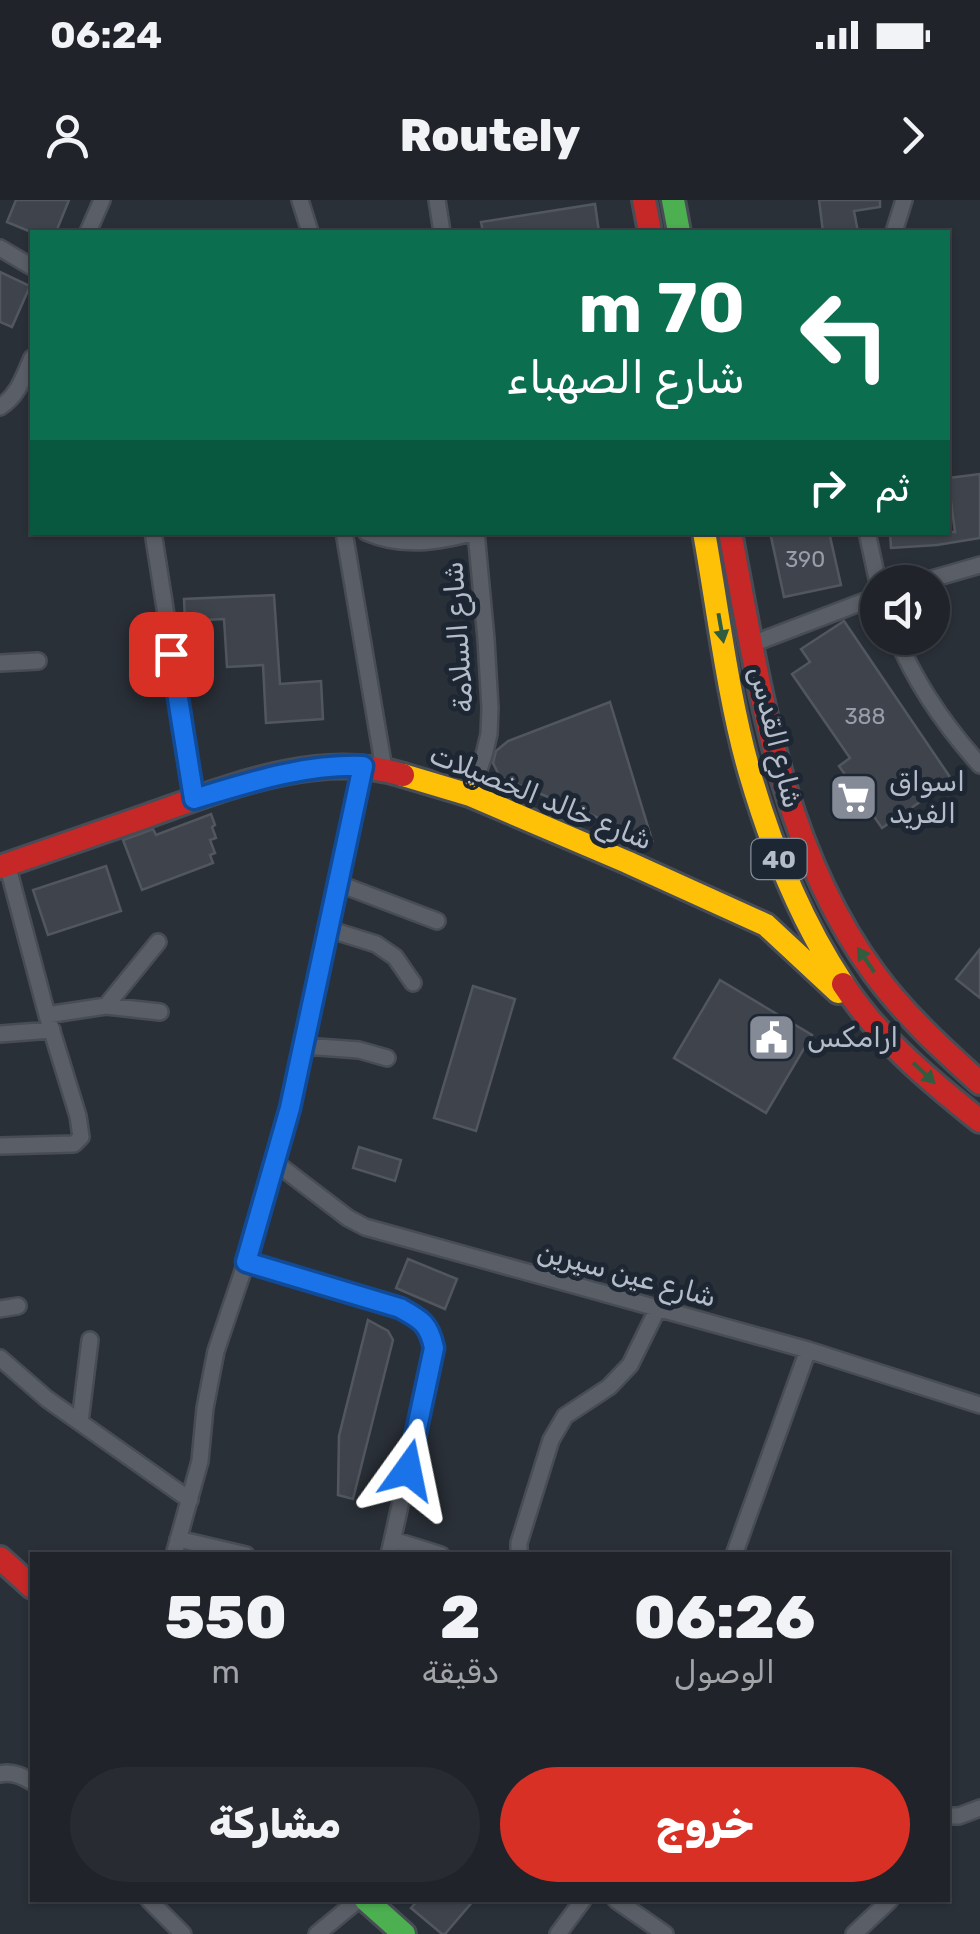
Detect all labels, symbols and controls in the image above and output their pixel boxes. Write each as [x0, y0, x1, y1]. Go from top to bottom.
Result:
text: 06:24 [50, 12, 162, 58]
icon: person [40, 108, 95, 163]
icon: forward [885, 108, 940, 163]
text: Routely [400, 109, 580, 162]
text: 70 m [578, 267, 745, 350]
icon: left [780, 270, 910, 400]
text: شارع الصهباء [506, 351, 745, 404]
icon: right [800, 460, 855, 515]
text: ثم [875, 465, 910, 511]
house number: 390 [785, 546, 825, 573]
street label: شارع السلامة [436, 560, 483, 714]
map controls [860, 565, 950, 655]
button: sound [860, 565, 950, 655]
pin [129, 612, 214, 697]
one-way arrow [714, 613, 729, 645]
icon: arrive [144, 627, 199, 682]
street label: شارع القدس [740, 663, 810, 812]
house number: 388 [844, 703, 886, 730]
street label: شارع خالد الخصيلات [424, 737, 657, 859]
place label: اسواق الفريد [889, 765, 965, 830]
supermarket icon: اسواق الفريد [828, 771, 880, 823]
road number: 40 [752, 839, 806, 879]
one-way arrow [858, 947, 876, 974]
public building icon: ارامكس [746, 1011, 798, 1063]
place label: ارامكس [807, 1021, 898, 1054]
one-way arrow [911, 1061, 935, 1084]
street label: شارع عين سيرين [533, 1234, 720, 1317]
position arrow [356, 1418, 460, 1522]
text: 550 [165, 1582, 287, 1653]
text: 2 [440, 1582, 481, 1653]
text: 06:26 [634, 1582, 815, 1653]
text: m [212, 1653, 240, 1691]
text: دقيقة [422, 1653, 499, 1691]
text: الوصول [674, 1653, 775, 1691]
button: مشاركة [70, 1767, 480, 1882]
button: خروج [500, 1767, 910, 1882]

